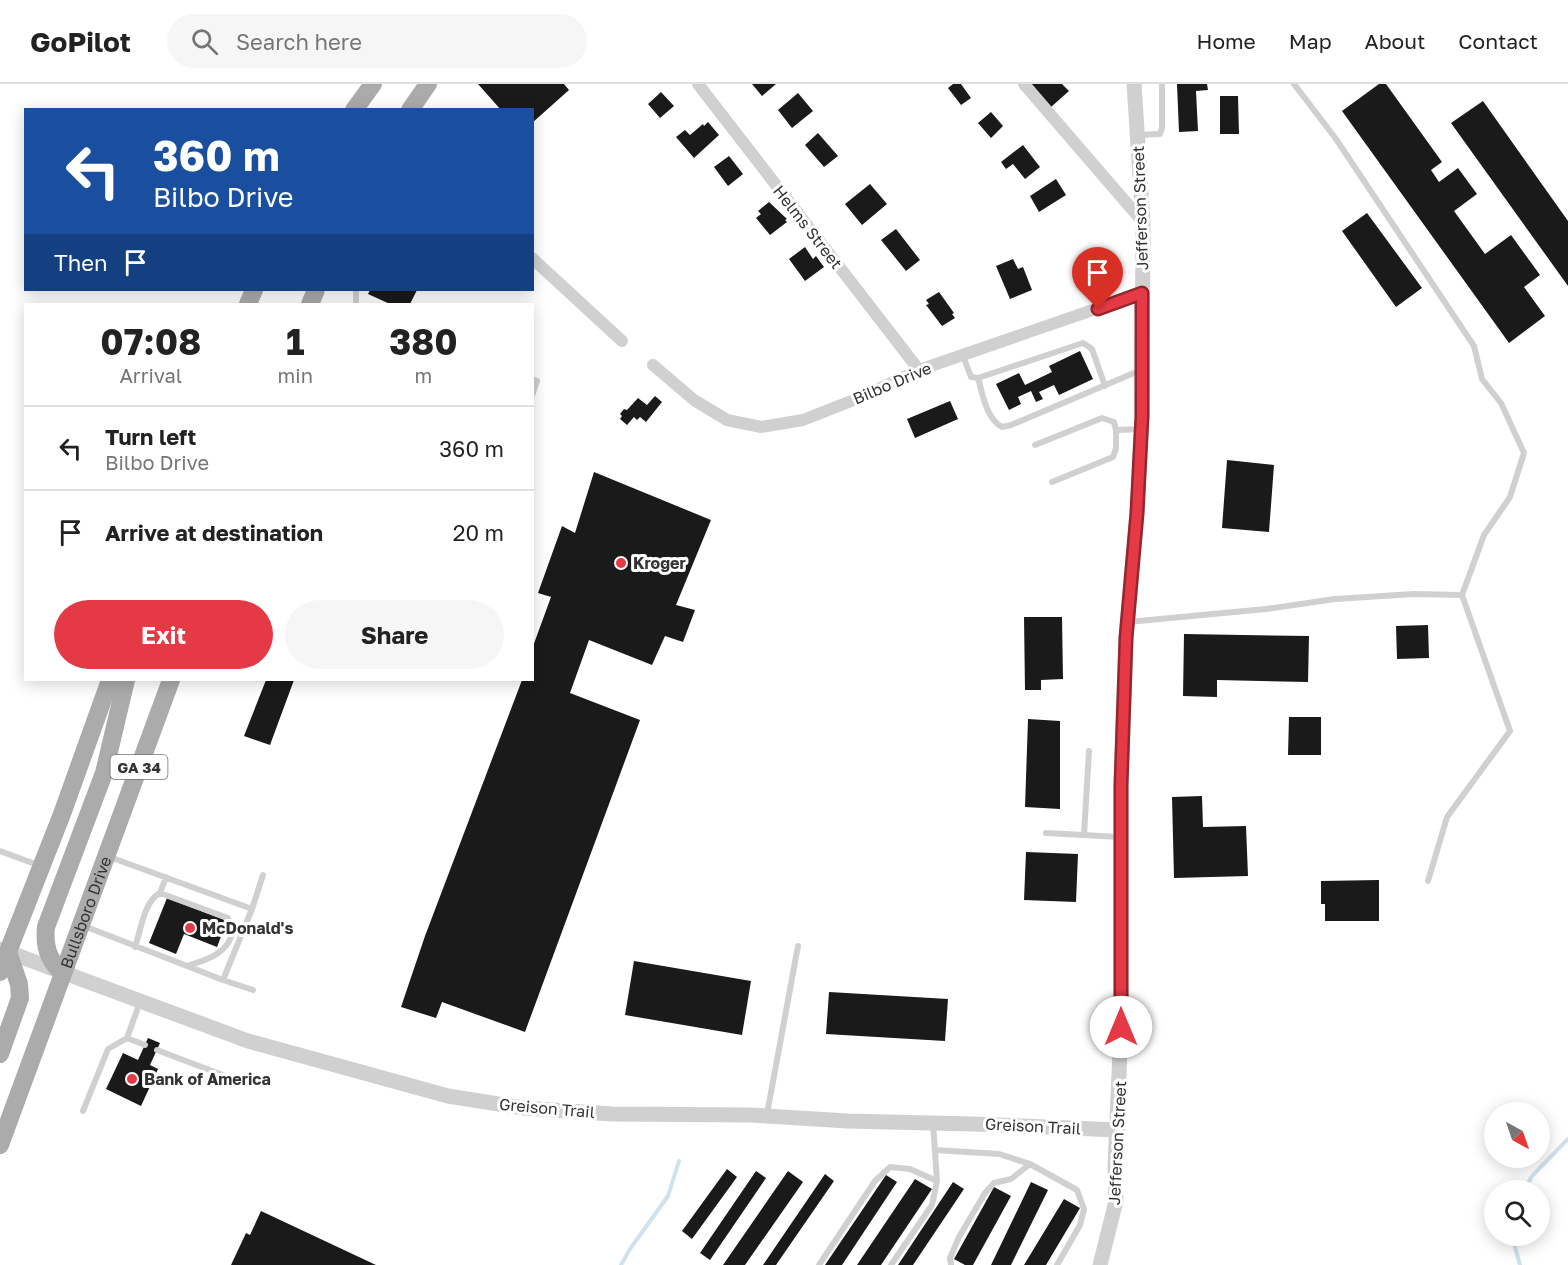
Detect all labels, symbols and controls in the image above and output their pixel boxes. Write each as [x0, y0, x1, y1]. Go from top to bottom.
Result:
search box [167, 14, 587, 68]
text: GoPilot [30, 25, 131, 58]
icon: search [188, 25, 221, 58]
text: Search here [236, 28, 362, 55]
text: Home [1196, 28, 1256, 54]
text: Map [1289, 28, 1332, 54]
text: About [1365, 28, 1425, 54]
text: Contact [1458, 28, 1538, 54]
text: 360 m [153, 130, 280, 180]
icon: left [54, 132, 132, 210]
street label: Jefferson Street [1128, 145, 1152, 271]
text: Bilbo Drive [153, 181, 293, 213]
street label: Helms Street [769, 181, 847, 273]
icon: arrive [119, 246, 152, 279]
pin [1072, 247, 1123, 309]
text: Then [54, 249, 107, 276]
icon: arrive [1081, 256, 1114, 289]
text: 07:08 [100, 320, 201, 363]
text: 1 [286, 320, 305, 363]
text: 380 [389, 320, 458, 363]
street label: Bilbo Drive [850, 358, 934, 408]
text: Arrival [119, 363, 182, 387]
text: min [278, 363, 313, 387]
text: m [415, 363, 432, 387]
text: Turn left [105, 423, 196, 450]
icon: left [54, 432, 87, 465]
text: 360 m [439, 435, 504, 462]
text: Bilbo Drive [105, 450, 209, 474]
icon: arrive [54, 516, 87, 549]
text: Arrive at destination [105, 519, 323, 546]
text: 20 m [453, 519, 504, 546]
place label: Kroger [633, 553, 686, 573]
marker: Kroger [614, 556, 628, 570]
button: Exit [54, 600, 273, 669]
button: Share [285, 600, 504, 669]
road number: GA 34 [110, 755, 168, 779]
street label: Bullsboro Drive [56, 853, 115, 971]
place label: McDonald's [202, 918, 293, 938]
marker: McDonald's [183, 921, 197, 935]
position arrow [1089, 995, 1153, 1059]
place label: Bank of America [144, 1069, 271, 1089]
marker: Bank of America [125, 1072, 139, 1086]
street label: Jefferson Street [1104, 1080, 1130, 1206]
street label: Greison Trail [498, 1094, 596, 1122]
north arrow [1484, 1102, 1550, 1168]
map controls [1484, 1102, 1550, 1246]
street label: Greison Trail [985, 1114, 1081, 1138]
button: search [1484, 1180, 1550, 1246]

